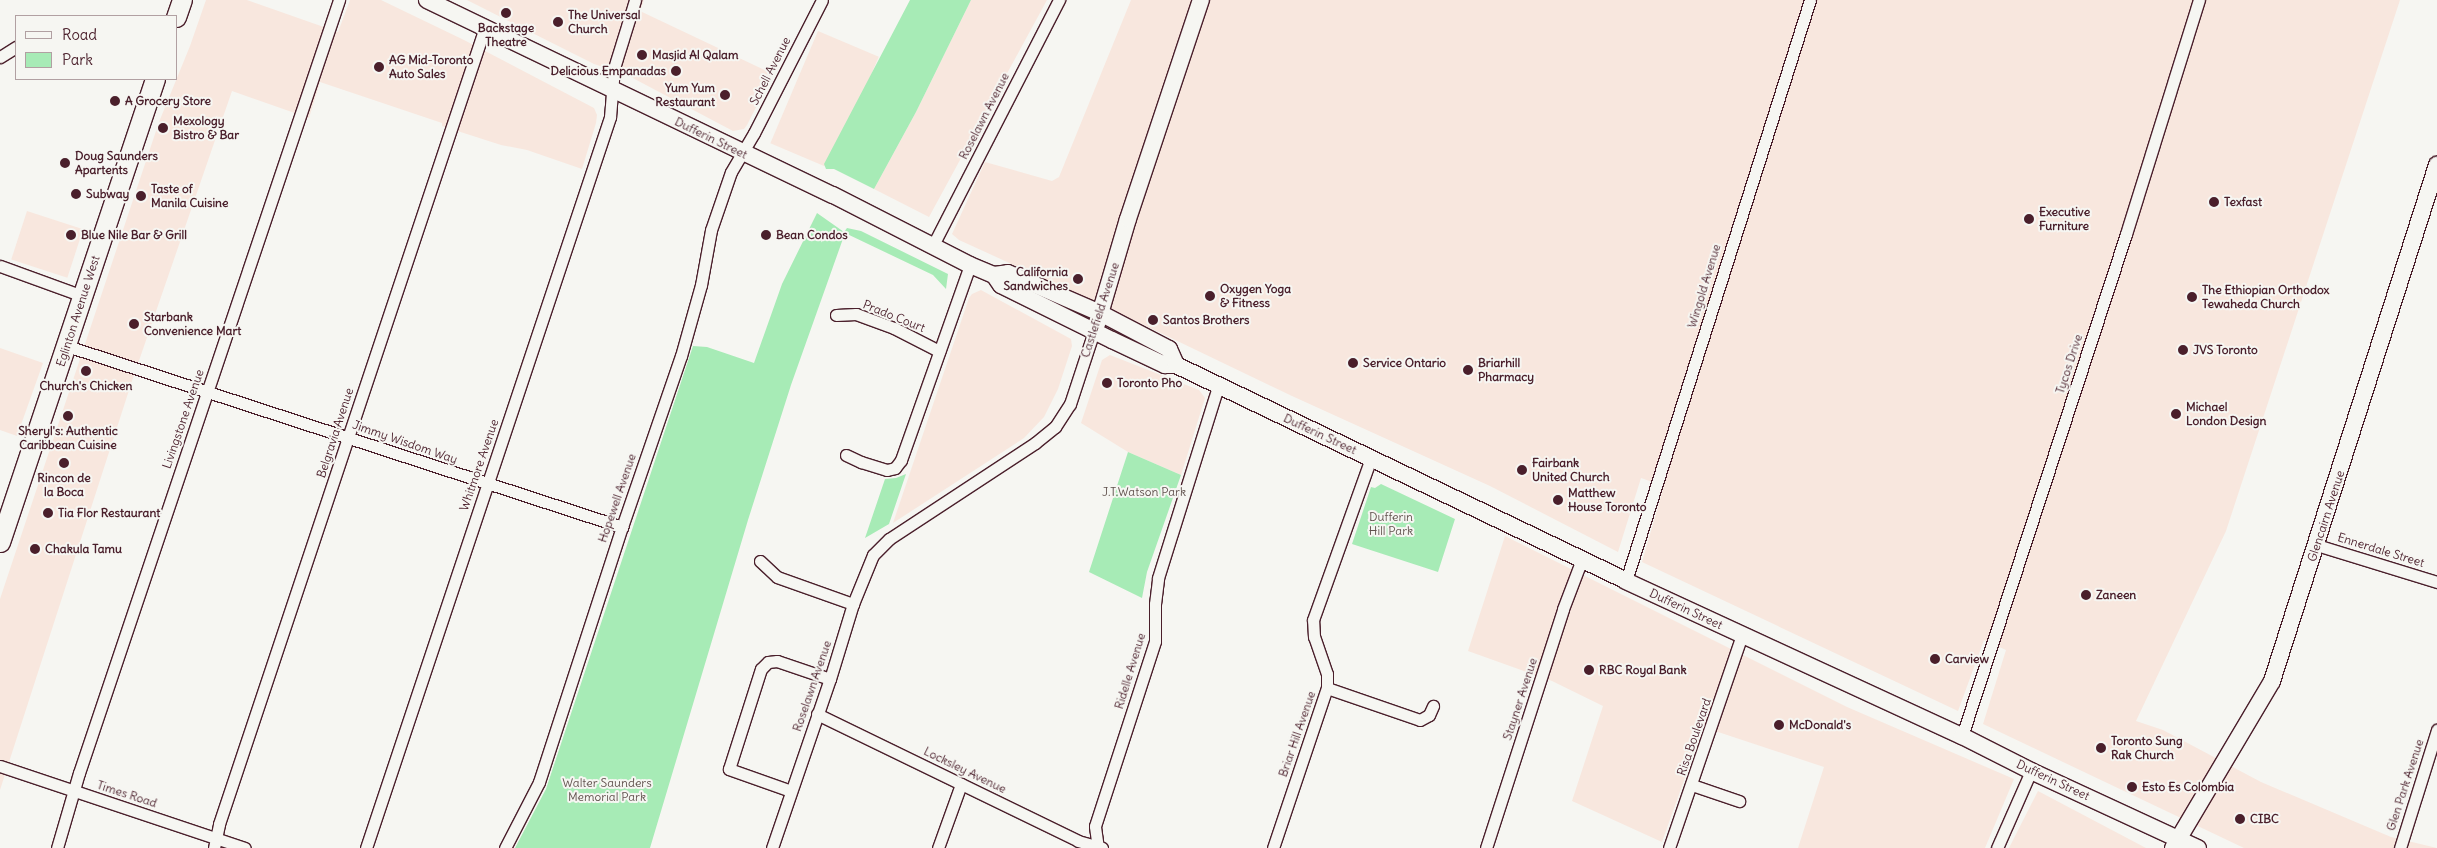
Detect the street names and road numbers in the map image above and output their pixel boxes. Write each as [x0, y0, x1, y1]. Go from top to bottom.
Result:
street label: Schell Avenue [747, 34, 793, 108]
street label: Roselawn Avenue [956, 70, 1012, 162]
street label: Dufferin Street [672, 114, 750, 162]
street label: Wingold Avenue [1684, 242, 1724, 330]
street label: Eglinton Avenue West [53, 254, 103, 368]
street label: Castlefield Avenue [1078, 261, 1122, 359]
street label: Prado Court [861, 297, 927, 335]
street label: Tycos Drive [2053, 332, 2085, 396]
street label: Livingstone Avenue [159, 367, 207, 471]
street label: Belgravia Avenue [314, 386, 356, 480]
street label: Dufferin Street [1281, 411, 1359, 457]
street label: Jimmy Wisdom Way [351, 417, 459, 467]
street label: Whitmore Avenue [457, 417, 501, 513]
street label: Hopewell Avenue [595, 452, 639, 544]
street label: Glencairn Avenue [2304, 468, 2348, 564]
street label: Ennerdale Street [2336, 530, 2426, 570]
street label: Dufferin Street [1647, 586, 1725, 632]
street label: Ridelle Avenue [1112, 631, 1148, 711]
street label: Roselawn Avenue [790, 639, 834, 733]
street label: Stayner Avenue [1500, 656, 1540, 742]
street label: Briar Hill Avenue [1276, 689, 1318, 779]
street label: Risa Boulevard [1674, 697, 1714, 777]
street label: Glen Park Avenue [2383, 737, 2427, 833]
street label: Locksley Avenue [921, 744, 1009, 796]
street label: Dufferin Street [2014, 757, 2092, 803]
street label: Times Road [95, 778, 159, 810]

